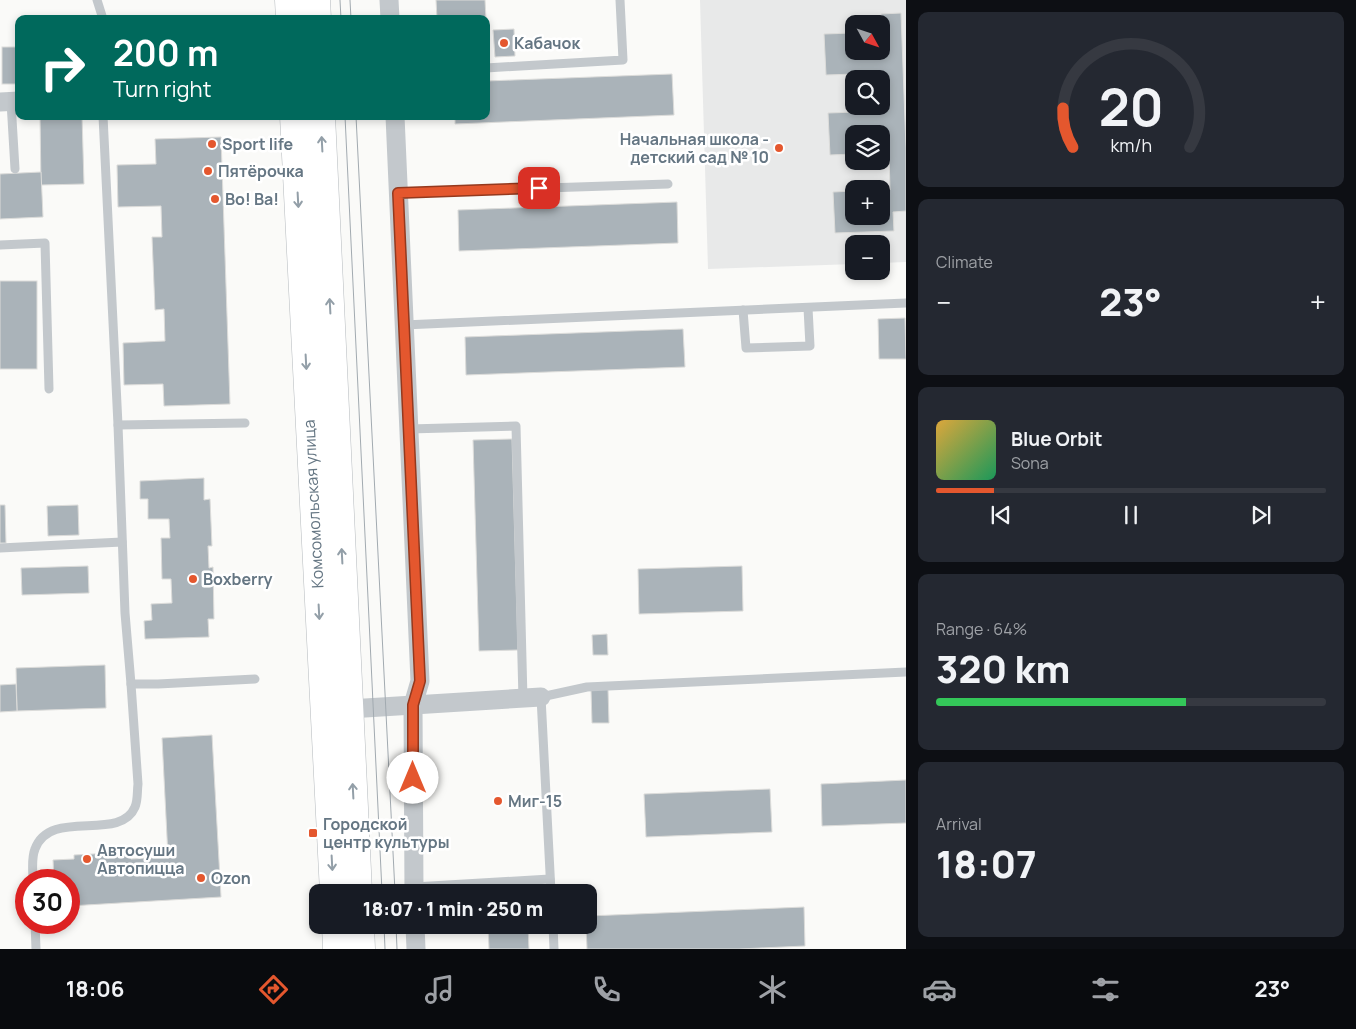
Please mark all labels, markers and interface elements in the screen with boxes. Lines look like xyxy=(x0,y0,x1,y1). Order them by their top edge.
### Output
north arrow xyxy=(845,15,890,60)
map controls xyxy=(845,15,890,280)
text: 200 m xyxy=(113,29,218,77)
place label: Кабачок xyxy=(514,32,580,54)
icon: right xyxy=(30,35,95,100)
marker: Кабачок xyxy=(498,37,510,49)
button: search xyxy=(845,70,890,115)
text: 20 xyxy=(1098,71,1164,142)
text: Turn right xyxy=(113,74,211,104)
button: layers xyxy=(845,125,890,170)
place label: Начальная школа - детский сад № 10 xyxy=(620,128,769,168)
place label: Sport life xyxy=(222,133,293,155)
text: km/h xyxy=(1110,133,1152,157)
one-way arrow xyxy=(317,136,326,152)
marker: Sport life xyxy=(206,138,218,150)
marker: Начальная школа - детский сад № 10 xyxy=(773,142,785,154)
place label: Пятёрочка xyxy=(218,160,304,182)
marker: Пятёрочка xyxy=(202,165,214,177)
pin xyxy=(518,167,560,209)
icon: arrive xyxy=(525,174,553,202)
button: + xyxy=(845,180,890,225)
place label: Во! Ва! xyxy=(225,188,279,210)
one-way arrow xyxy=(294,192,303,208)
marker: Во! Ва! xyxy=(209,193,221,205)
button: − xyxy=(845,235,890,280)
text: Climate xyxy=(936,251,993,273)
text: 23° xyxy=(1099,275,1162,327)
text: − xyxy=(936,283,951,321)
text: + xyxy=(1310,283,1326,321)
one-way arrow xyxy=(325,298,334,314)
one-way arrow xyxy=(302,354,311,370)
street label: Комсомольская улица xyxy=(298,419,328,589)
text: Blue Orbit xyxy=(1011,426,1103,452)
text: Sona xyxy=(1011,452,1049,474)
icon: previous xyxy=(987,501,1015,529)
icon: pause xyxy=(1117,501,1145,529)
icon: next xyxy=(1247,501,1275,529)
one-way arrow xyxy=(337,548,346,564)
place label: Boxberry xyxy=(203,568,273,590)
marker: Boxberry xyxy=(187,573,199,585)
one-way arrow xyxy=(314,604,323,620)
text: Range · 64% xyxy=(936,618,1027,640)
text: 320 km xyxy=(936,642,1070,694)
position arrow xyxy=(386,751,438,803)
one-way arrow xyxy=(349,784,358,800)
place label: Миг-15 xyxy=(508,790,562,812)
marker: Миг-15 xyxy=(492,795,504,807)
place label: Городской центр культуры xyxy=(323,813,449,853)
text: Arrival xyxy=(936,813,982,835)
marker: Городской центр культуры xyxy=(307,827,319,839)
text: 18:07 xyxy=(936,837,1037,889)
place label: Автосуши Автопицца xyxy=(97,839,184,879)
marker: Автосуши Автопицца xyxy=(81,853,93,865)
one-way arrow xyxy=(328,855,337,871)
place label: Ozon xyxy=(211,867,251,889)
speed limit sign: 30 xyxy=(15,869,80,934)
marker: Ozon xyxy=(195,872,207,884)
text: 18:07 · 1 min · 250 m xyxy=(363,896,543,922)
icon: directions xyxy=(256,972,291,1007)
icon: music xyxy=(422,972,457,1007)
icon: phone xyxy=(589,972,624,1007)
icon: climate xyxy=(755,972,790,1007)
icon: car xyxy=(922,972,957,1007)
icon: filters xyxy=(1088,972,1123,1007)
text: 18:06 xyxy=(66,974,125,1004)
text: 23° xyxy=(1254,974,1290,1004)

